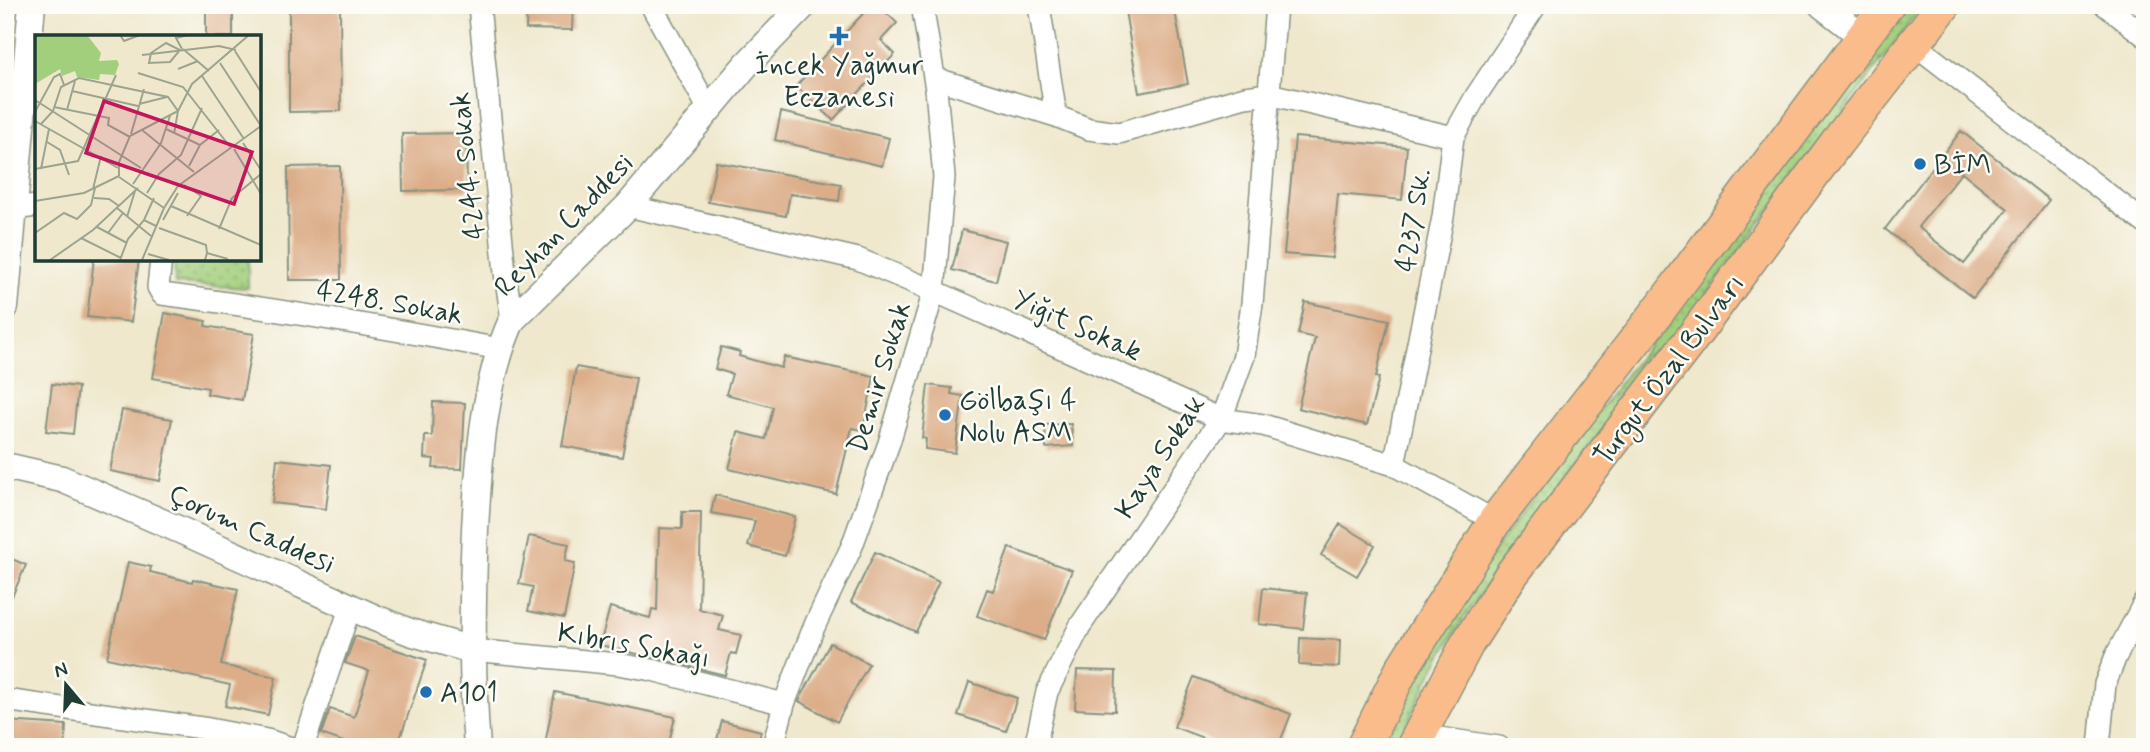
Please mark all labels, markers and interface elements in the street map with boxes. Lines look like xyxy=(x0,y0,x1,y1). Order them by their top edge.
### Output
marker: İncek Yağmur Eczanesi xyxy=(831,28,847,44)
inset map xyxy=(35,35,261,261)
place label: İncek Yağmur Eczanesi xyxy=(755,48,924,117)
street label: 4244. Sokak xyxy=(442,90,495,241)
street label: Reyhan Caddesi xyxy=(487,146,643,306)
place label: BİM xyxy=(1934,148,1991,185)
marker: BİM xyxy=(1912,156,1928,172)
street label: 4237 Sk. xyxy=(1388,166,1441,275)
street label: Turgut Özal Bulvarı xyxy=(1586,267,1756,475)
street label: 4248. Sokak xyxy=(314,272,466,335)
street label: Yiğit Sokak xyxy=(1007,281,1147,371)
street label: Demir Sokak xyxy=(840,297,921,458)
place label: Gölbaşı 4 Nolu ASM xyxy=(959,383,1077,452)
street label: Kaya Sokak xyxy=(1107,388,1215,526)
marker: Gölbaşı 4 Nolu ASM xyxy=(937,407,953,423)
street label: Çorum Caddesi xyxy=(162,477,340,584)
street label: Kıbrıs Sokağı xyxy=(554,615,713,678)
north arrow xyxy=(32,650,102,720)
text: N xyxy=(51,656,71,684)
place label: A101 xyxy=(440,676,498,713)
marker: A101 xyxy=(418,684,434,700)

